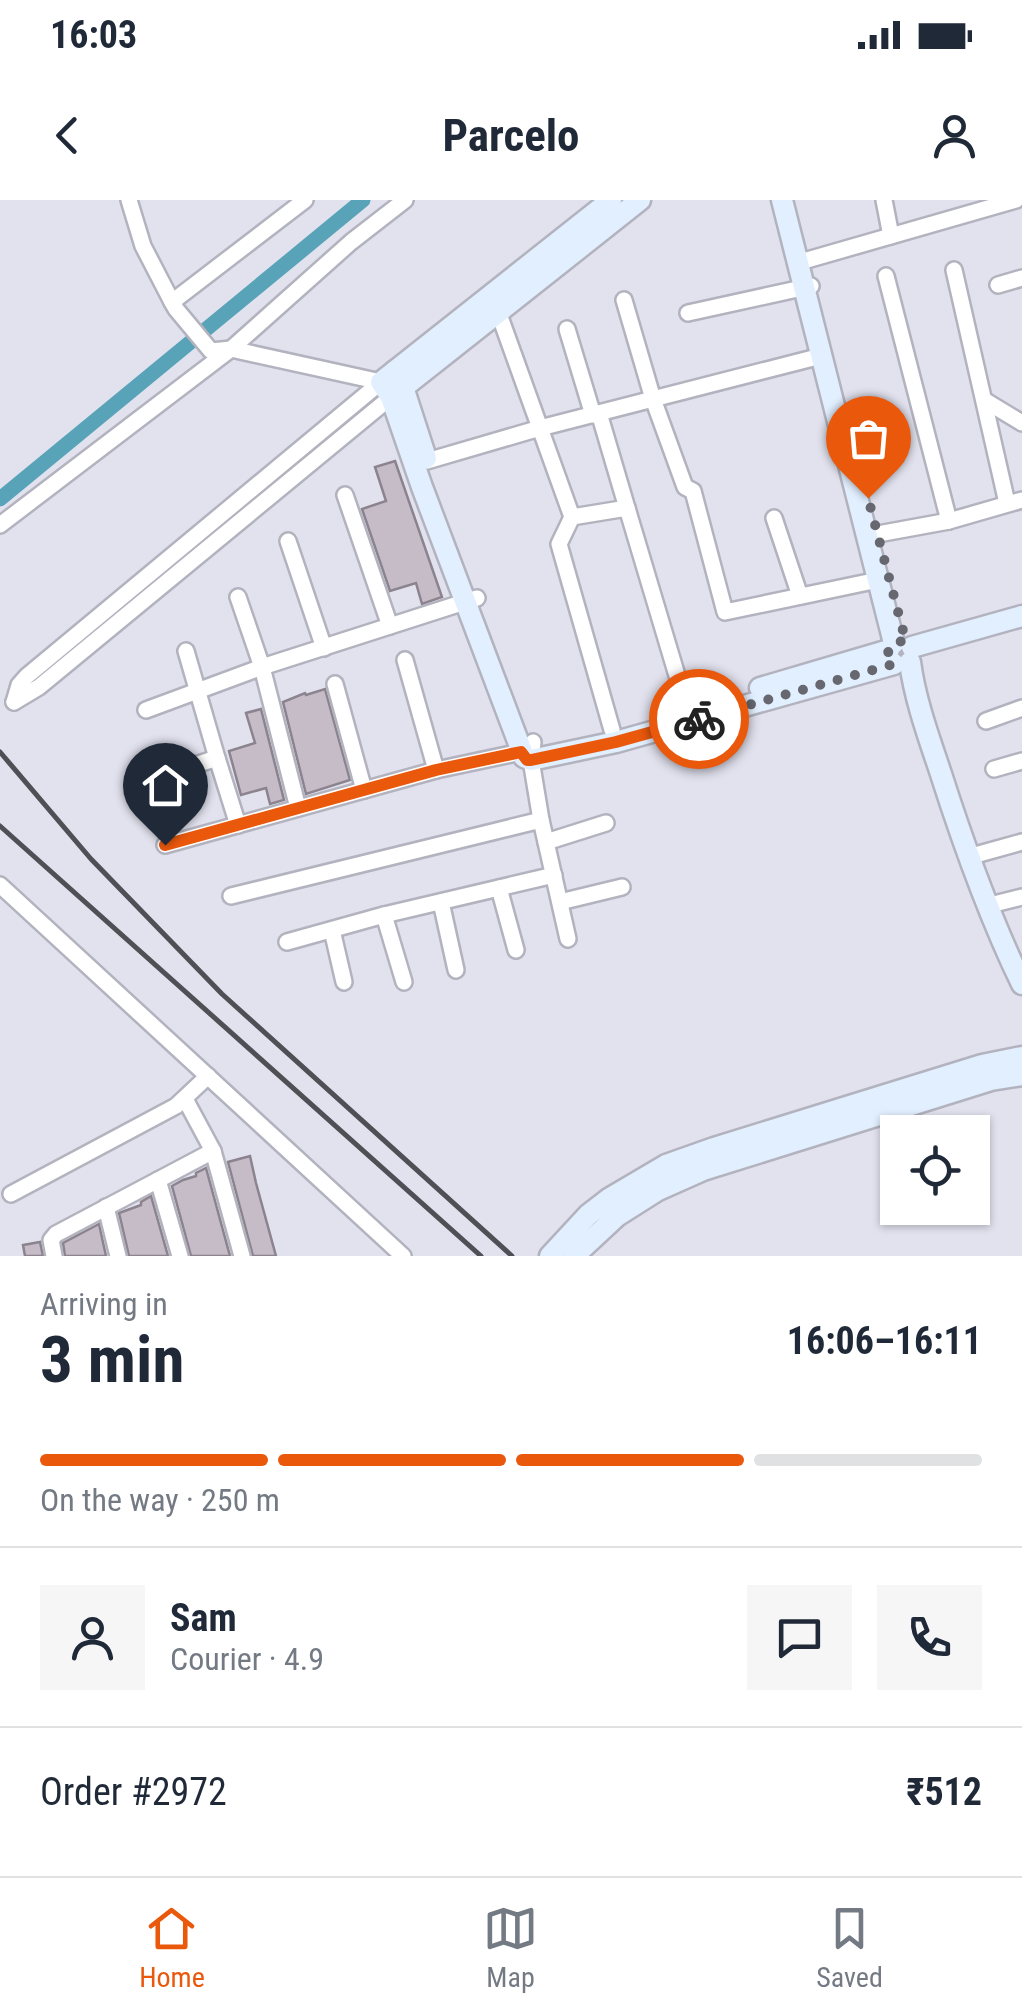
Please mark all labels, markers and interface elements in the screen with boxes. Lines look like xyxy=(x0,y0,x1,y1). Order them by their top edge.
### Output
text: 16:03 xyxy=(50,13,137,57)
icon: back xyxy=(40,108,95,163)
icon: person xyxy=(927,108,982,163)
text: Parcelo xyxy=(443,109,579,162)
pin xyxy=(826,396,911,499)
icon: bag xyxy=(841,411,896,466)
courier xyxy=(649,669,749,769)
icon: bike xyxy=(672,692,727,747)
pin xyxy=(123,743,208,846)
icon: home xyxy=(138,758,193,813)
map controls xyxy=(880,1115,990,1225)
button: locate xyxy=(880,1115,990,1225)
text: Arriving in xyxy=(40,1285,168,1323)
text: 16:06–16:11 xyxy=(787,1319,982,1363)
text: 3 min xyxy=(40,1322,184,1398)
text: On the way · 250 m xyxy=(40,1481,280,1519)
button: person xyxy=(40,1585,145,1690)
button: chat xyxy=(747,1585,852,1690)
button: phone xyxy=(877,1585,982,1690)
text: Sam xyxy=(170,1596,237,1640)
text: Courier · 4.9 xyxy=(170,1640,324,1678)
text: Order #2972 xyxy=(40,1770,227,1814)
text: ₹512 xyxy=(906,1770,982,1814)
tab: Home xyxy=(139,1901,205,1994)
tab: Map xyxy=(483,1901,538,1994)
tab: Saved xyxy=(816,1901,883,1994)

